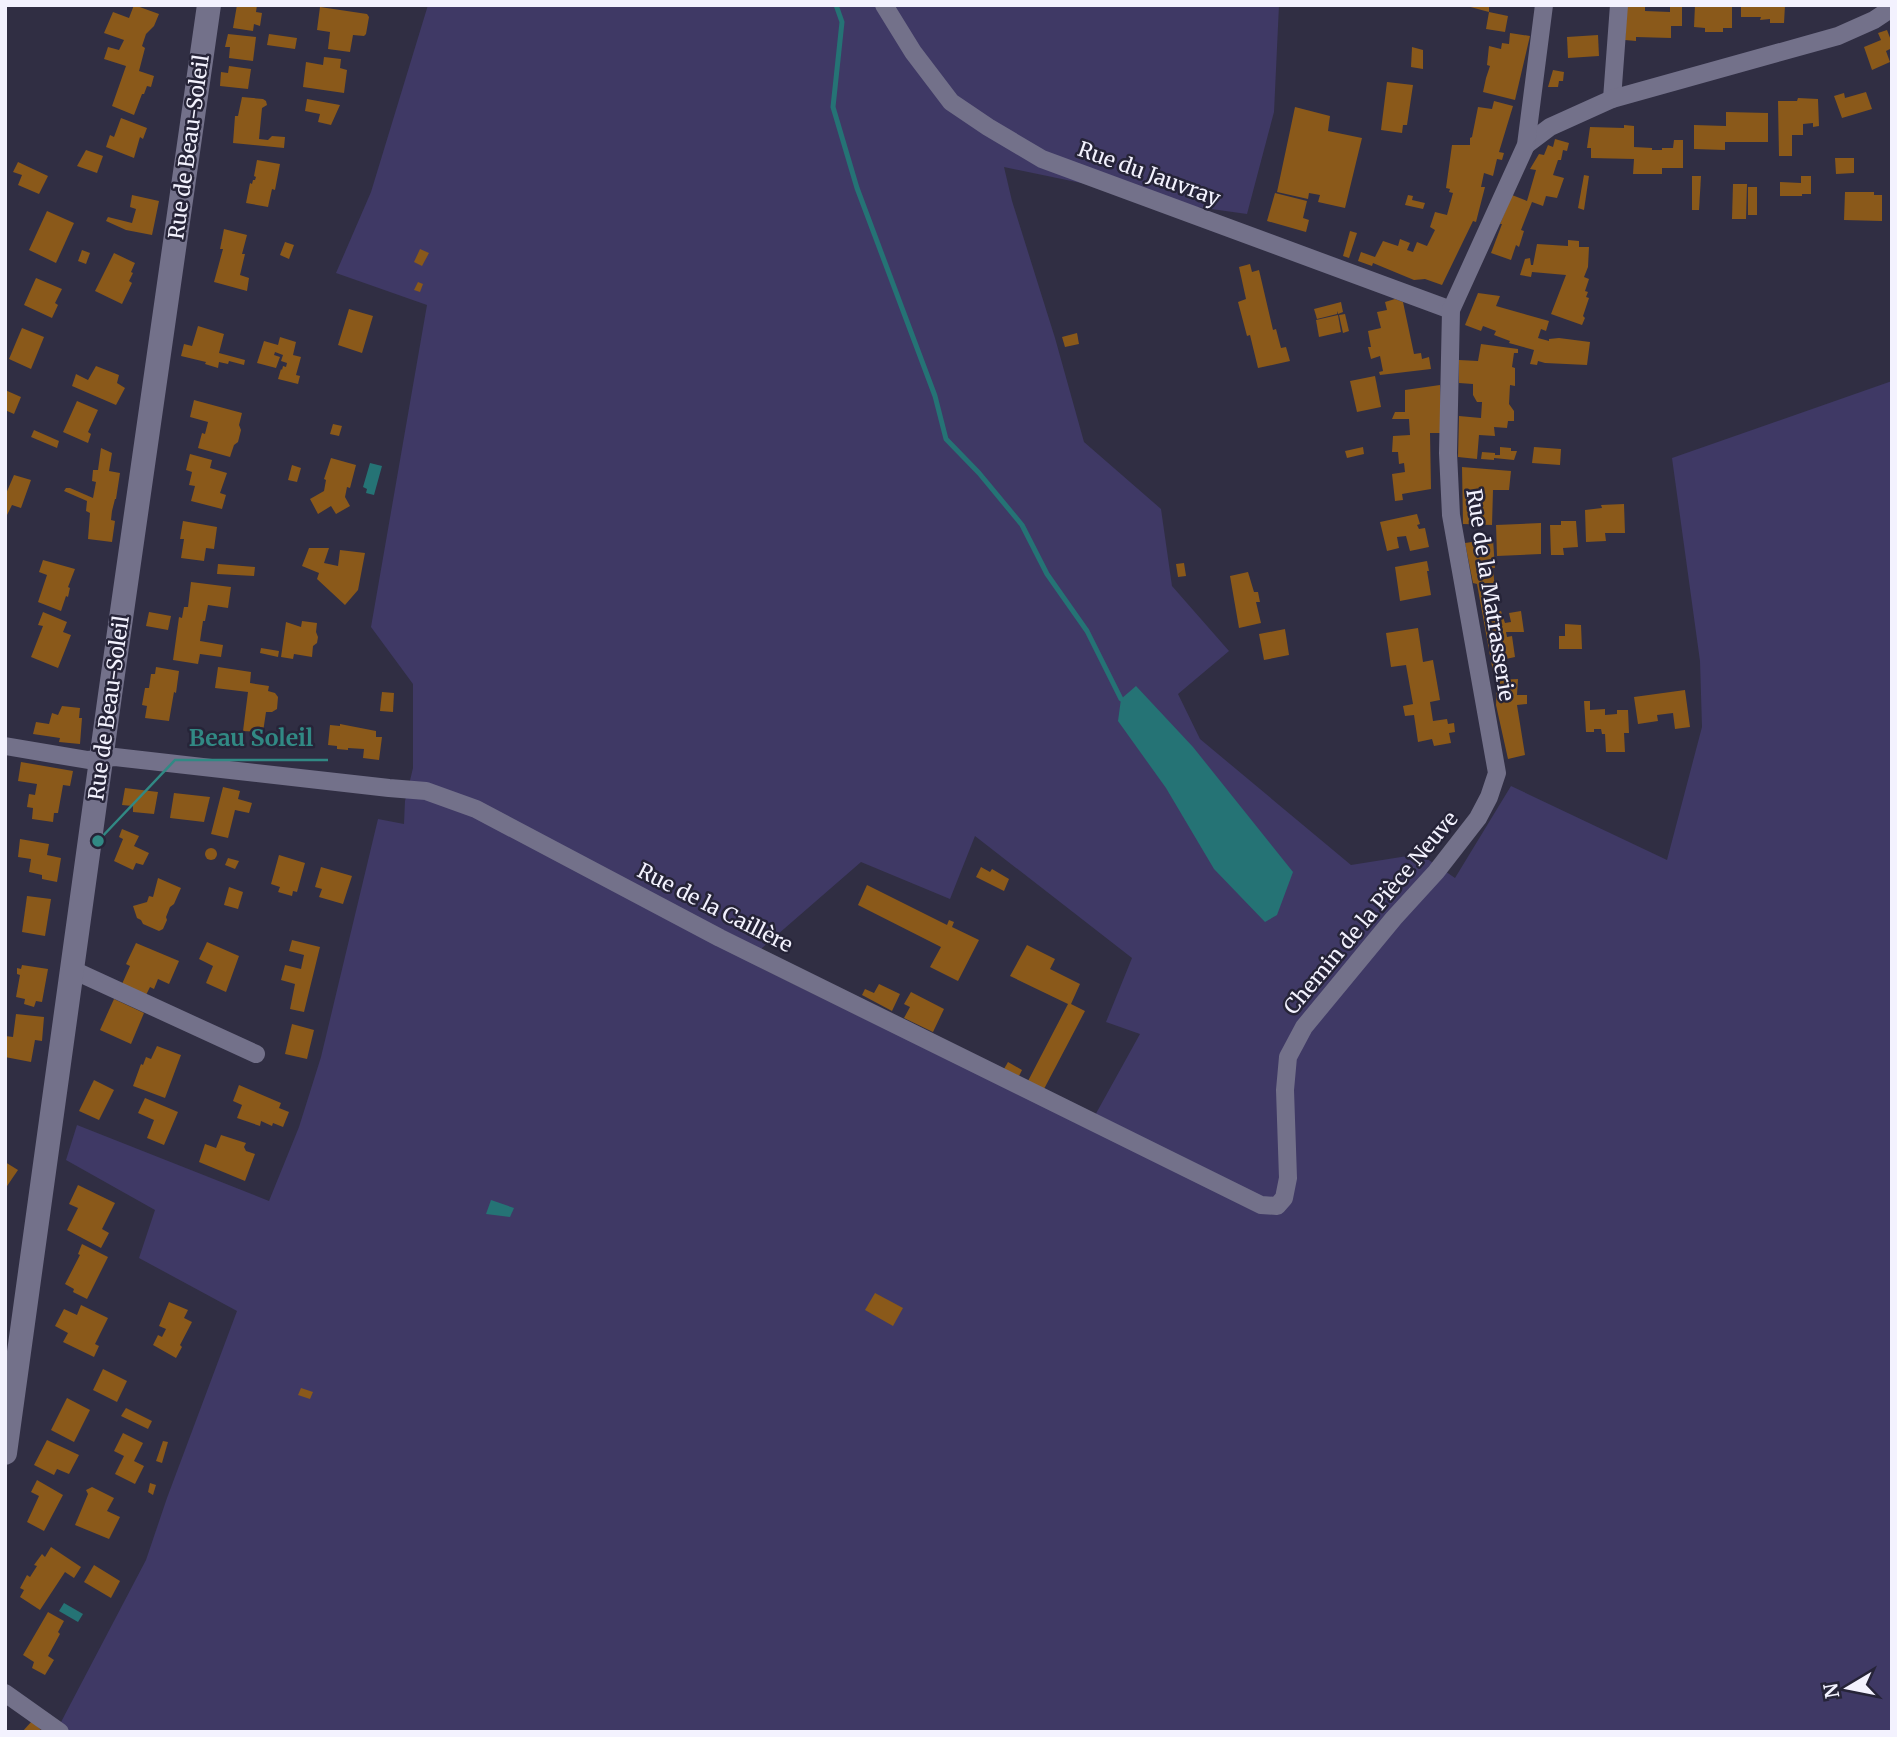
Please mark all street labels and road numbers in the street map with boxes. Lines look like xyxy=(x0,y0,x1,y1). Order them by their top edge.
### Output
street label: Rue de Beau-Soleil xyxy=(162,52,215,241)
street label: Rue du Jauvray xyxy=(1074,135,1225,212)
street label: Rue de la Matrasserie xyxy=(1460,487,1521,703)
street label: Rue de Beau-Soleil xyxy=(82,613,135,802)
street label: Chemin de la Pièce Neuve xyxy=(1278,805,1464,1020)
street label: Rue de la Caillère xyxy=(633,857,797,958)

